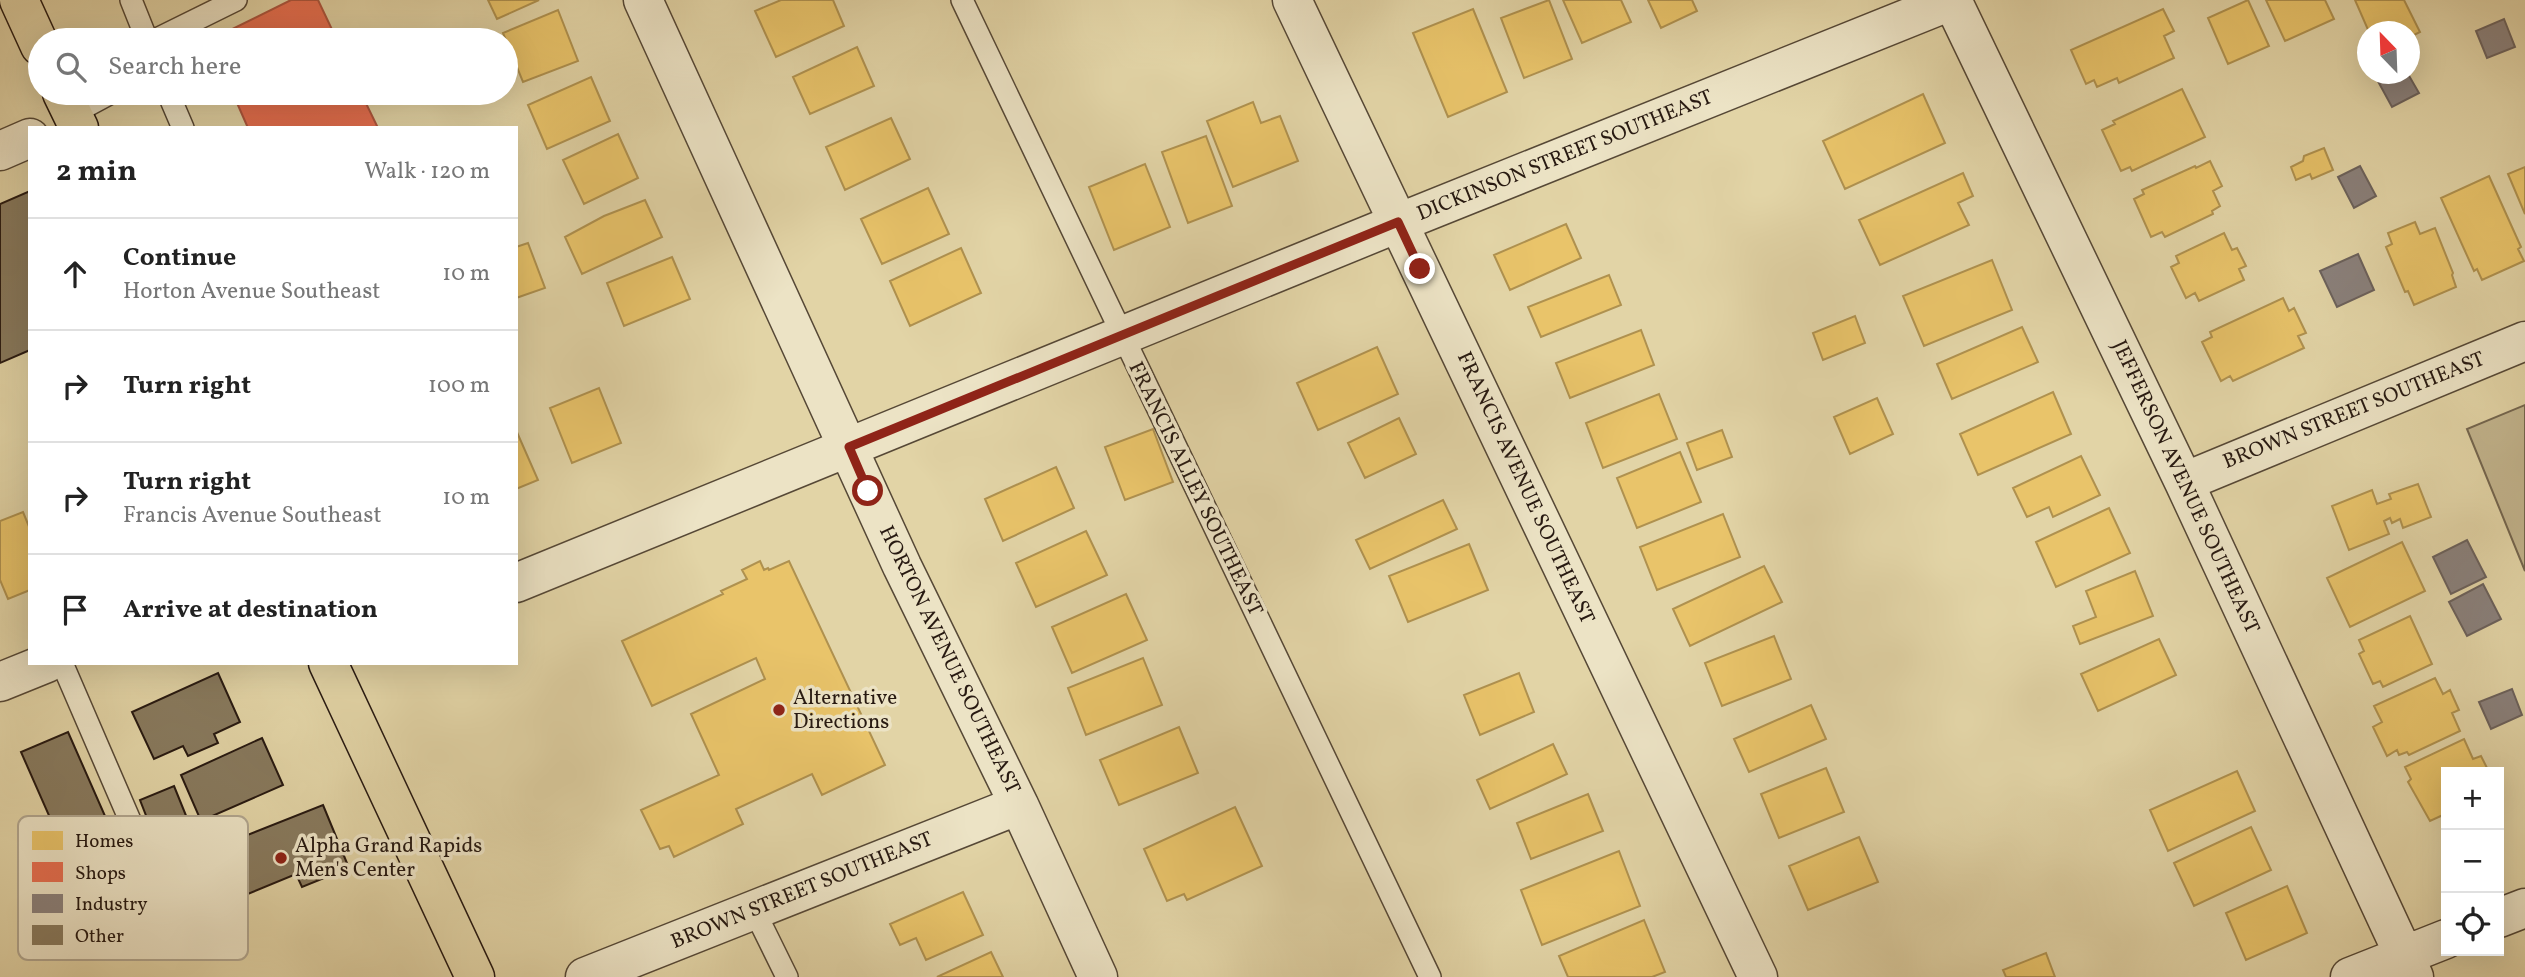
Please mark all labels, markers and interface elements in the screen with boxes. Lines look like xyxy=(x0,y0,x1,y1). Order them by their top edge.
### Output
north arrow xyxy=(2357,21,2420,84)
search box xyxy=(28,28,518,105)
icon: search xyxy=(52,48,90,86)
text: Search here xyxy=(108,49,241,85)
street label: DICKINSON STREET SOUTHEAST xyxy=(1413,83,1717,229)
text: 2 min xyxy=(56,151,137,193)
text: Walk · 120 m xyxy=(364,156,490,188)
text: Continue xyxy=(123,240,236,276)
route end xyxy=(1404,253,1435,284)
icon: ahead xyxy=(56,255,94,293)
text: 10 m xyxy=(442,258,490,290)
text: Horton Avenue Southeast xyxy=(123,276,380,308)
street label: JEFFERSON AVENUE SOUTHEAST xyxy=(2104,335,2266,639)
street label: BROWN STREET SOUTHEAST xyxy=(2219,345,2489,477)
street label: FRANCIS AVENUE SOUTHEAST xyxy=(1449,347,1601,629)
street label: FRANCIS ALLEY SOUTHEAST xyxy=(1121,357,1269,621)
icon: right xyxy=(56,367,94,405)
text: Turn right xyxy=(123,368,251,404)
text: 100 m xyxy=(428,370,490,402)
text: Turn right xyxy=(123,464,251,500)
route start xyxy=(852,475,883,506)
icon: right xyxy=(56,479,94,517)
text: 10 m xyxy=(442,482,490,514)
text: Francis Avenue Southeast xyxy=(123,500,381,532)
street label: HORTON AVENUE SOUTHEAST xyxy=(871,521,1027,799)
icon: arrive xyxy=(56,591,94,629)
text: Arrive at destination xyxy=(123,592,378,628)
place label: Alternative Directions xyxy=(793,684,897,737)
marker: Alternative Directions xyxy=(771,702,787,718)
map controls xyxy=(2441,767,2504,956)
button: + xyxy=(2441,767,2504,830)
legend xyxy=(18,816,248,960)
street label: BROWN STREET SOUTHEAST xyxy=(667,825,937,957)
text: Homes xyxy=(75,829,133,855)
button: − xyxy=(2441,830,2504,893)
place label: Alpha Grand Rapids Men's Center xyxy=(295,832,482,885)
marker: Alpha Grand Rapids Men's Center xyxy=(273,850,289,866)
text: Shops xyxy=(75,861,126,887)
text: Industry xyxy=(75,892,148,918)
button: locate xyxy=(2441,893,2504,956)
text: Other xyxy=(75,924,124,950)

